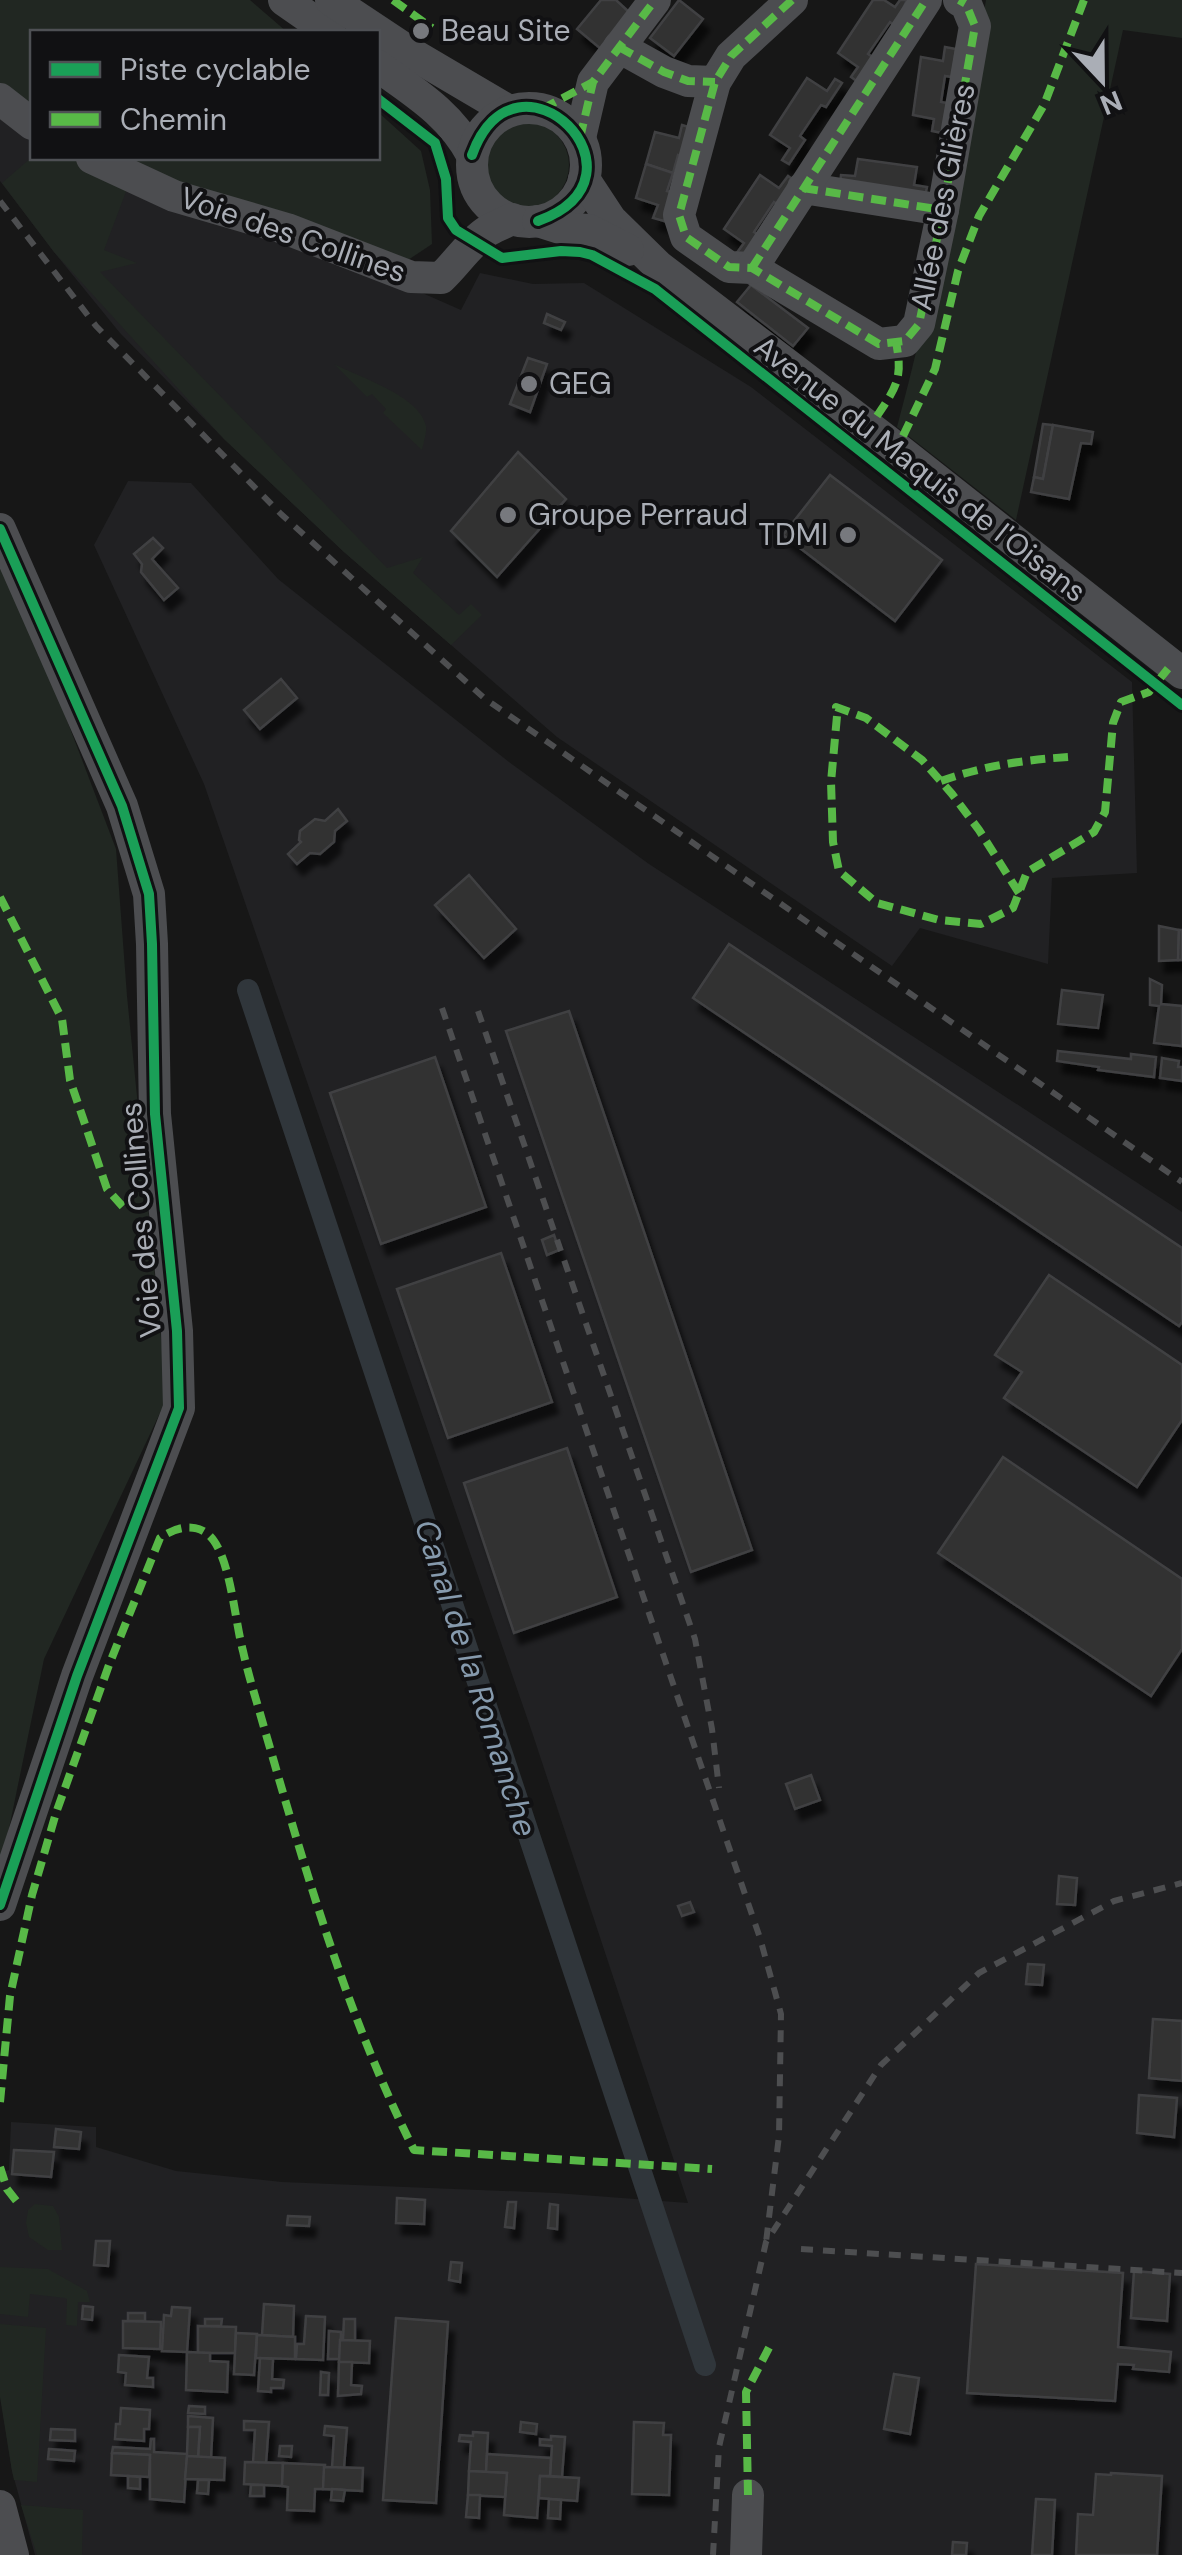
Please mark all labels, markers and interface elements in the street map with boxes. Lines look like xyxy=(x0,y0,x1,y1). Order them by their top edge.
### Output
place label: Beau Site xyxy=(441,11,571,50)
marker: Beau Site xyxy=(410,20,432,42)
legend xyxy=(30,30,380,160)
north arrow xyxy=(1052,30,1152,130)
text: Piste cyclable xyxy=(120,50,310,89)
street label: Allée des Glières xyxy=(901,80,984,314)
text: N xyxy=(1095,82,1128,124)
text: Chemin xyxy=(120,100,227,139)
street label: Voie des Collines xyxy=(175,178,411,291)
street label: Avenue du Maquis de l'Oisans xyxy=(746,327,1094,611)
place label: GEG xyxy=(549,364,611,403)
marker: GEG xyxy=(518,373,540,395)
place label: Groupe Perraud xyxy=(528,495,748,534)
marker: Groupe Perraud xyxy=(497,504,519,526)
place label: TDMI xyxy=(758,515,828,554)
marker: TDMI xyxy=(837,524,859,546)
street label: Voie des Collines xyxy=(111,1101,170,1339)
water label: Canal de la Romanche xyxy=(405,1514,547,1842)

